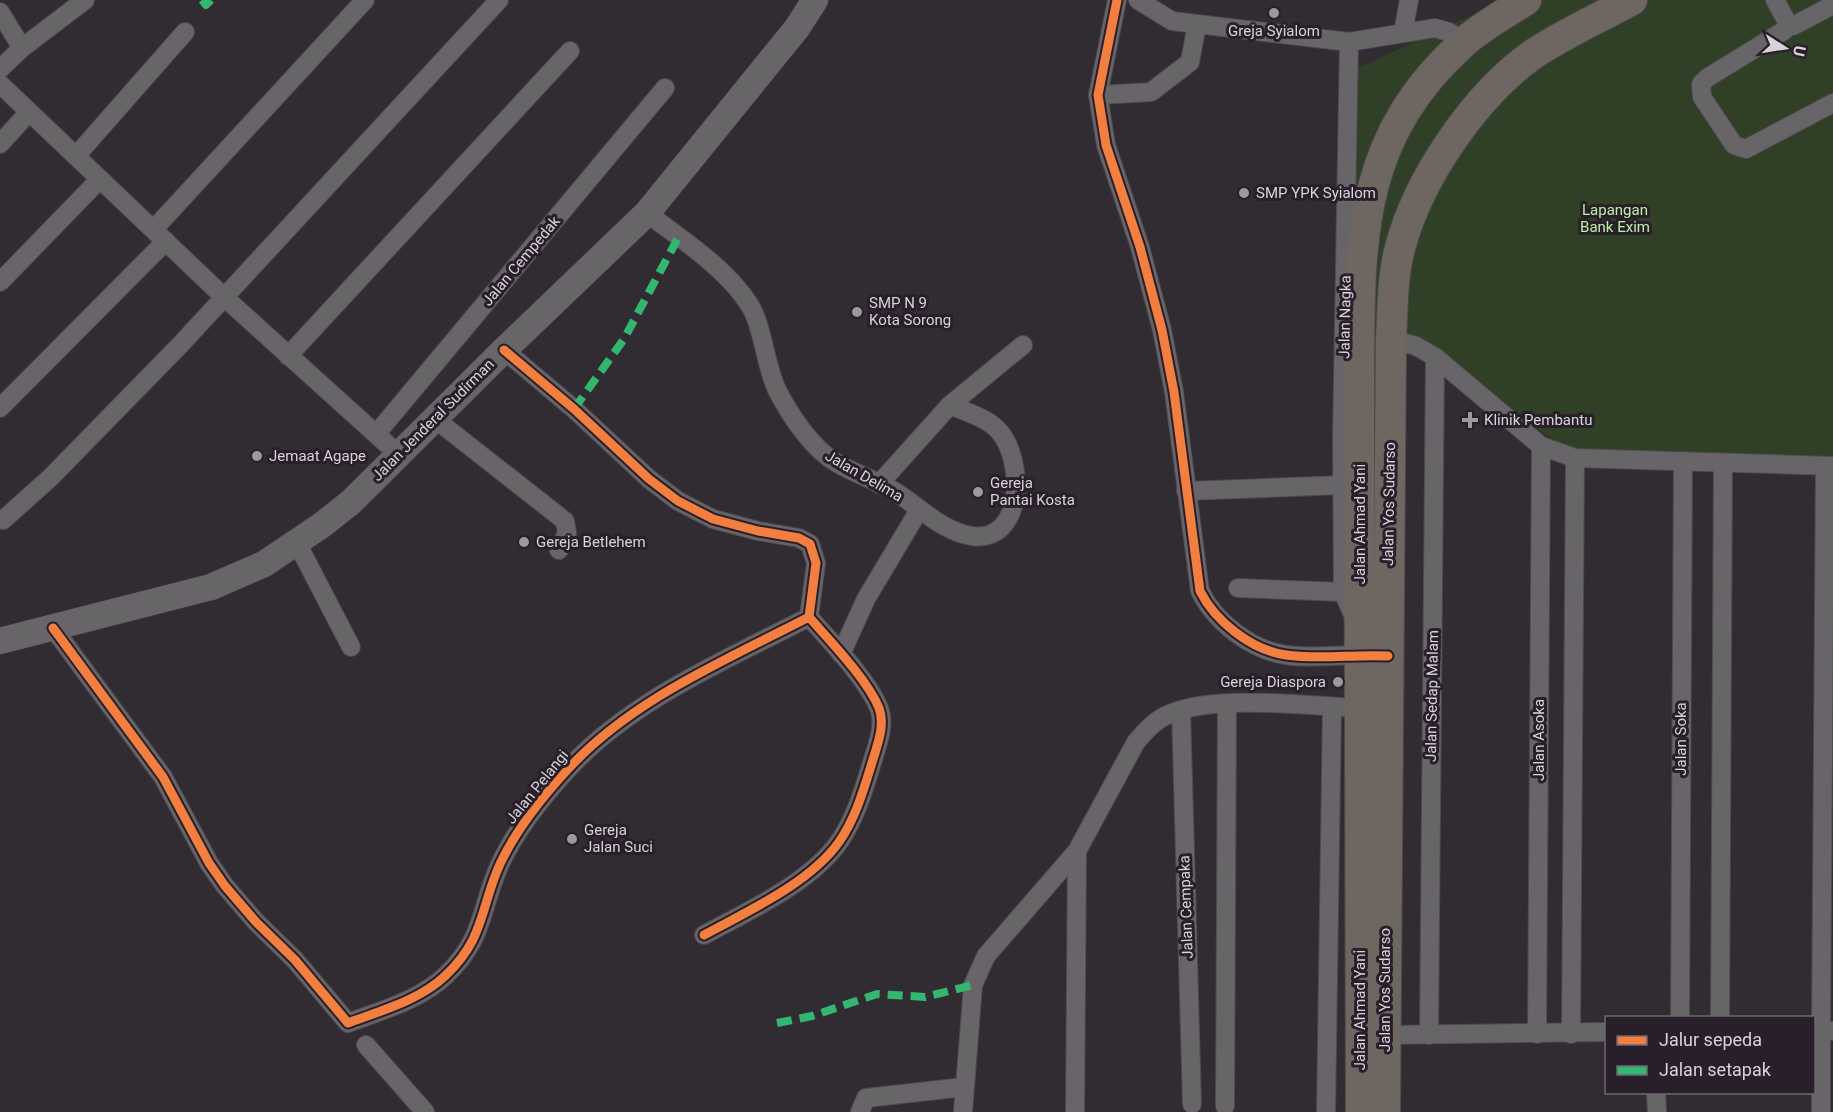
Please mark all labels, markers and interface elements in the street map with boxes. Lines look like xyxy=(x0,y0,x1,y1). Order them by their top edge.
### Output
marker: Greja Syialom xyxy=(1267,6,1281,20)
north arrow xyxy=(1755,18,1815,78)
place label: Greja Syialom xyxy=(1228,22,1320,40)
text: U xyxy=(1789,44,1810,58)
place label: SMP YPK Syialom xyxy=(1256,184,1376,202)
marker: SMP YPK Syialom xyxy=(1237,186,1251,200)
park label: Lapangan Bank Exim xyxy=(1580,201,1650,236)
street label: Jalan Cempedak xyxy=(478,212,564,310)
street label: Jalan Nagka xyxy=(1335,275,1355,359)
place label: SMP N 9 Kota Sorong xyxy=(869,294,951,329)
marker: SMP N 9 Kota Sorong xyxy=(850,305,864,319)
street label: Jalan Jenderal Sudirman xyxy=(368,355,498,485)
marker: Klinik Pembantu xyxy=(1461,411,1479,429)
place label: Klinik Pembantu xyxy=(1484,411,1592,429)
street label: Jalan Yos Sudarso xyxy=(1379,442,1399,566)
place label: Jemaat Agape xyxy=(269,447,366,465)
street label: Jalan Delima xyxy=(822,447,906,505)
marker: Jemaat Agape xyxy=(250,449,264,463)
street label: Jalan Ahmad Yani xyxy=(1351,464,1369,584)
place label: Gereja Pantai Kosta xyxy=(990,474,1075,509)
marker: Gereja Pantai Kosta xyxy=(971,485,985,499)
place label: Gereja Betlehem xyxy=(536,533,646,551)
marker: Gereja Betlehem xyxy=(517,535,531,549)
street label: Jalan Sedap Malam xyxy=(1422,630,1442,762)
place label: Gereja Diaspora xyxy=(1220,673,1326,691)
marker: Gereja Diaspora xyxy=(1331,675,1345,689)
street label: Jalan Asoka xyxy=(1530,699,1548,781)
street label: Jalan Soka xyxy=(1672,702,1690,776)
street label: Jalan Pelangi xyxy=(502,746,572,828)
place label: Gereja Jalan Suci xyxy=(584,821,653,856)
marker: Gereja Jalan Suci xyxy=(565,832,579,846)
street label: Jalan Cempaka xyxy=(1175,855,1197,959)
street label: Jalan Yos Sudarso xyxy=(1376,928,1394,1052)
street label: Jalan Ahmad Yani xyxy=(1351,950,1369,1070)
legend xyxy=(1605,1016,1815,1094)
text: Jalur sepeda xyxy=(1659,1029,1762,1050)
text: Jalan setapak xyxy=(1659,1059,1772,1080)

